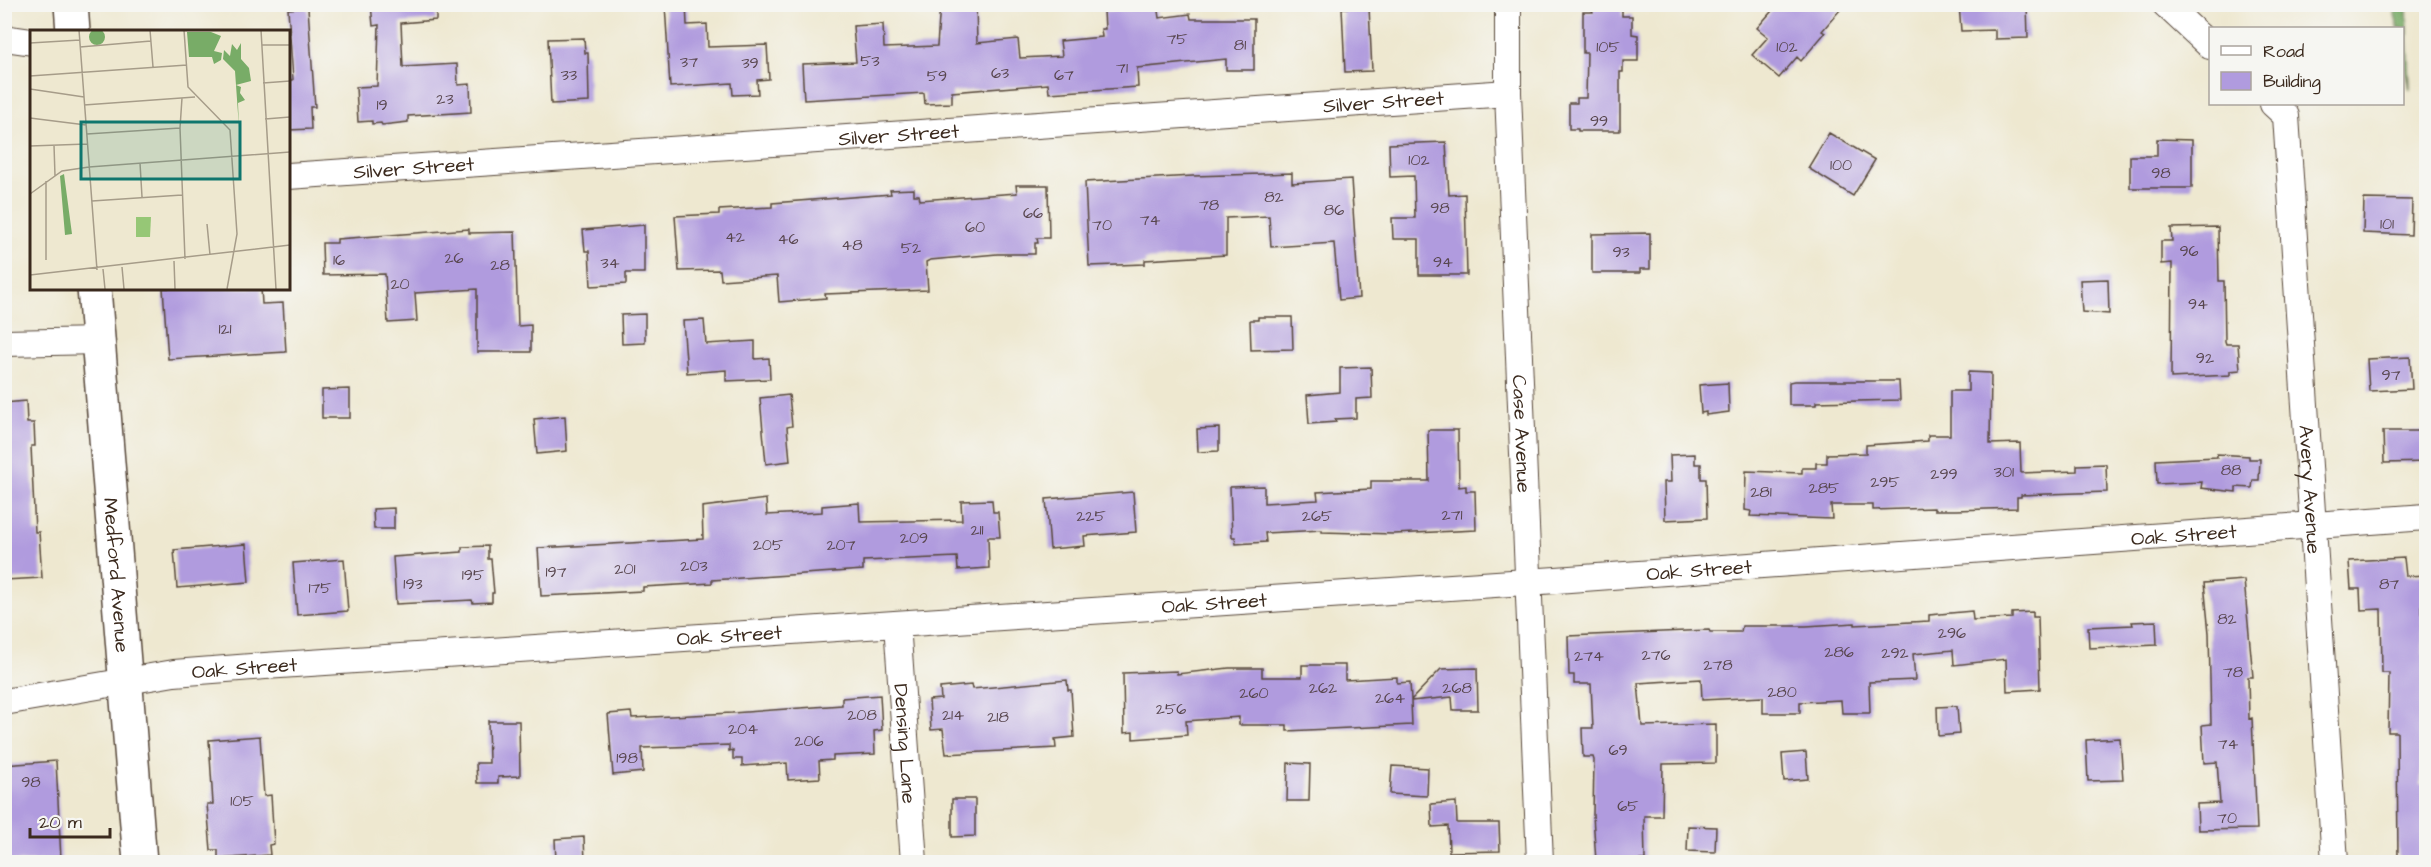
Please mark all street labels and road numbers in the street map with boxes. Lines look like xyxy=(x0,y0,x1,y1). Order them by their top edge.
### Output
street label: Silver Street xyxy=(1322,84,1445,121)
street label: Silver Street xyxy=(837,117,960,154)
street label: Silver Street xyxy=(352,150,475,187)
street label: Case Avenue xyxy=(1505,374,1538,494)
street label: Avery Avenue xyxy=(2291,424,2328,555)
street label: Medford Avenue xyxy=(96,497,136,654)
street label: Oak Street xyxy=(2130,518,2238,553)
street label: Oak Street xyxy=(1645,553,1753,588)
street label: Oak Street xyxy=(1161,586,1268,621)
street label: Oak Street xyxy=(676,619,783,654)
street label: Oak Street xyxy=(191,651,298,687)
street label: Densing Lane xyxy=(886,683,923,805)

